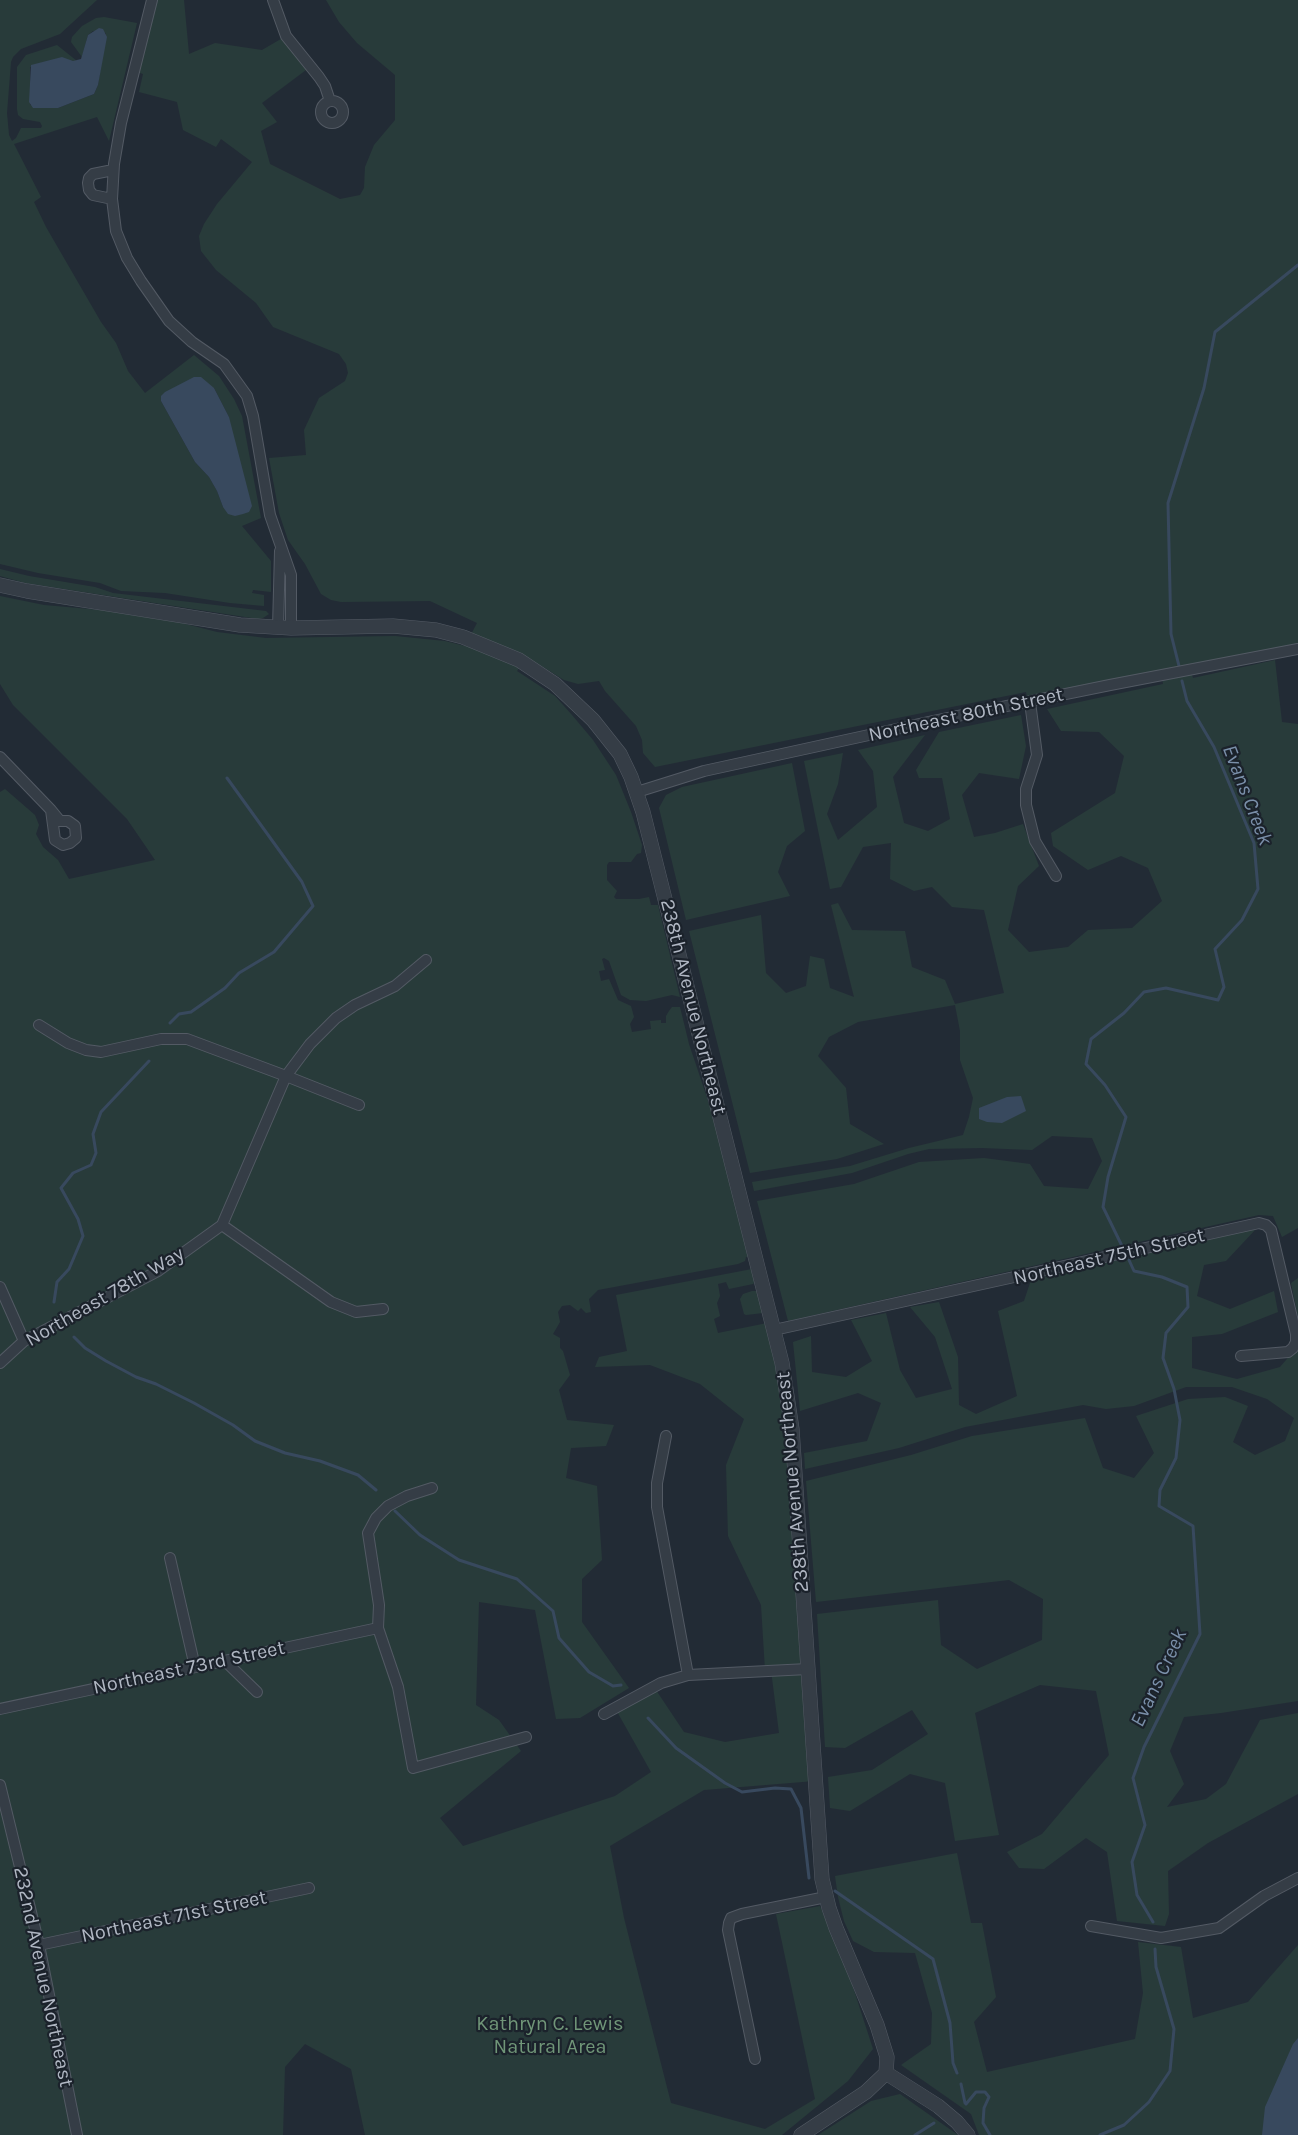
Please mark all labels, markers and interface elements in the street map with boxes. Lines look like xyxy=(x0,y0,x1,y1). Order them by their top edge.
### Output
street label: Northeast 80th Street xyxy=(866,683,1066,747)
water label: Evans Creek xyxy=(1216,741,1278,849)
street label: 238th Avenue Northeast xyxy=(655,897,731,1117)
street label: Northeast 75th Street xyxy=(1011,1223,1207,1291)
street label: Northeast 78th Way xyxy=(21,1242,189,1352)
street label: 238th Avenue Northeast xyxy=(771,1371,815,1593)
water label: Evans Creek xyxy=(1125,1625,1193,1731)
street label: Northeast 73rd Street xyxy=(91,1636,287,1700)
street label: 232nd Avenue Northeast xyxy=(8,1864,78,2090)
street label: Northeast 71st Street xyxy=(79,1886,269,1948)
park label: Kathryn C. Lewis Natural Area xyxy=(476,2012,624,2059)

